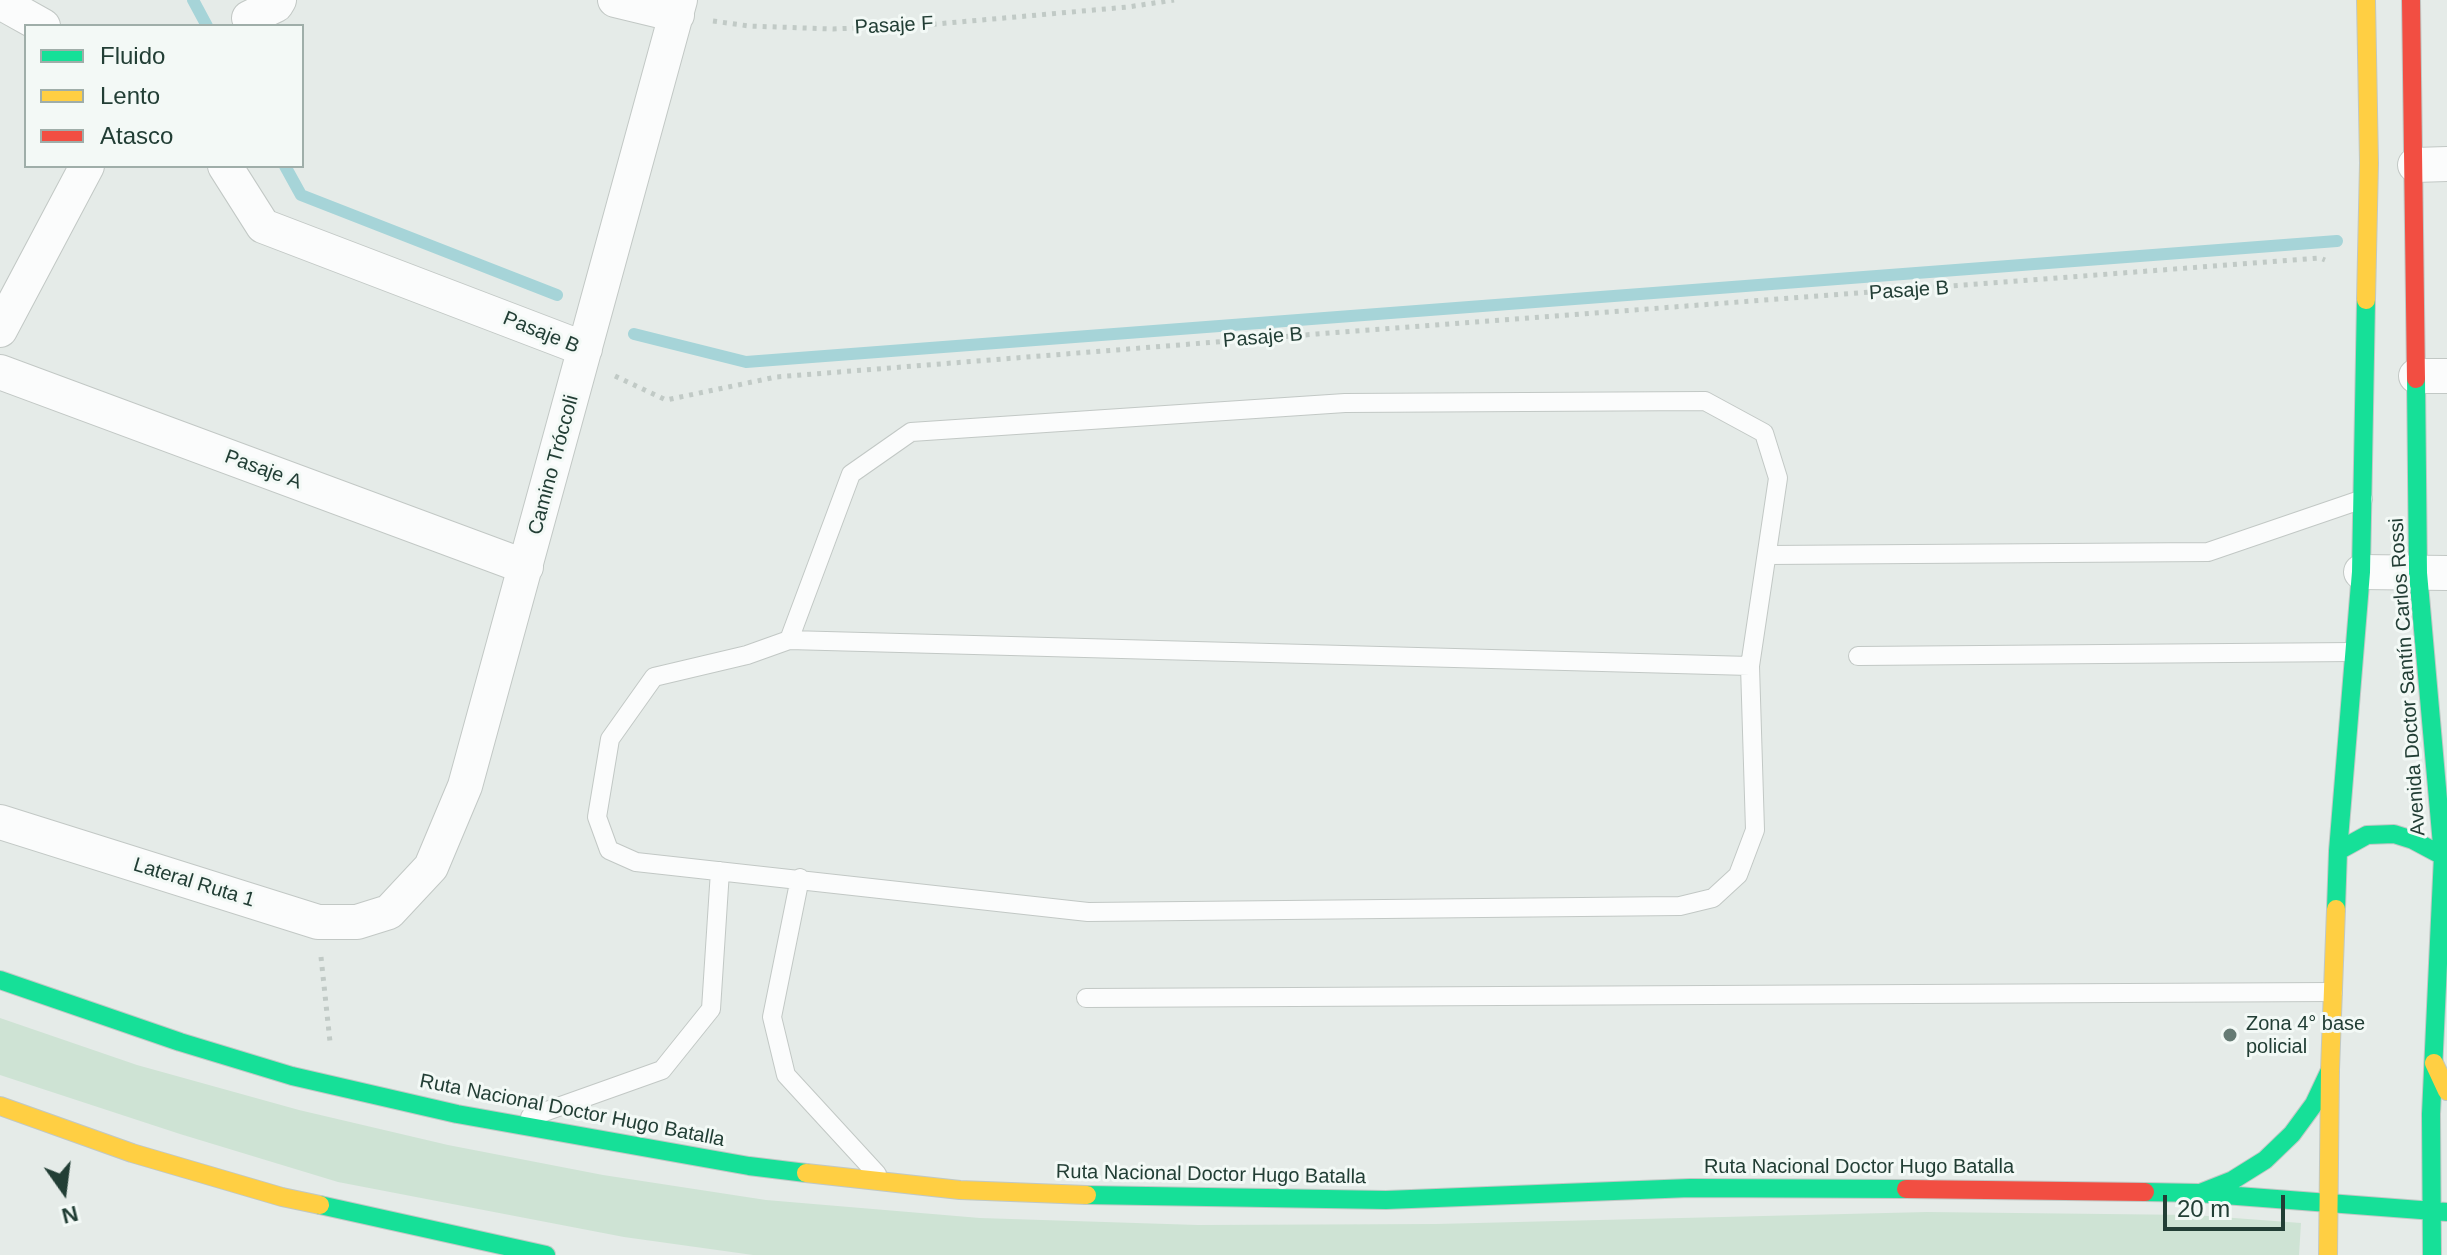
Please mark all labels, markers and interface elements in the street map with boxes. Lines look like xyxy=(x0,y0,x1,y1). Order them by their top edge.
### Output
street label: Pasaje F xyxy=(854,12,934,40)
legend xyxy=(24,24,304,168)
text: Fluido xyxy=(100,42,165,69)
text: Lento xyxy=(100,82,160,109)
text: Atasco xyxy=(100,122,173,149)
street label: Pasaje B xyxy=(1868,276,1950,306)
street label: Pasaje B xyxy=(499,307,583,359)
street label: Pasaje B xyxy=(1222,323,1304,353)
street label: Camino Tróccoli xyxy=(524,392,584,538)
street label: Pasaje A xyxy=(221,445,305,495)
street label: Avenida Doctor Santín Carlos Rossi xyxy=(2385,517,2431,837)
street label: Lateral Ruta 1 xyxy=(130,853,258,913)
place label: Zona 4° base policial xyxy=(2246,1012,2365,1059)
marker: Zona 4° base policial xyxy=(2221,1026,2239,1044)
street label: Ruta Nacional Doctor Hugo Batalla xyxy=(417,1070,727,1152)
north arrow xyxy=(24,1151,104,1231)
street label: Ruta Nacional Doctor Hugo Batalla xyxy=(1704,1155,2014,1179)
street label: Ruta Nacional Doctor Hugo Batalla xyxy=(1056,1160,1366,1190)
scale bar xyxy=(2167,1179,2289,1229)
text: 20 m xyxy=(2177,1195,2230,1222)
text: N xyxy=(59,1201,81,1229)

